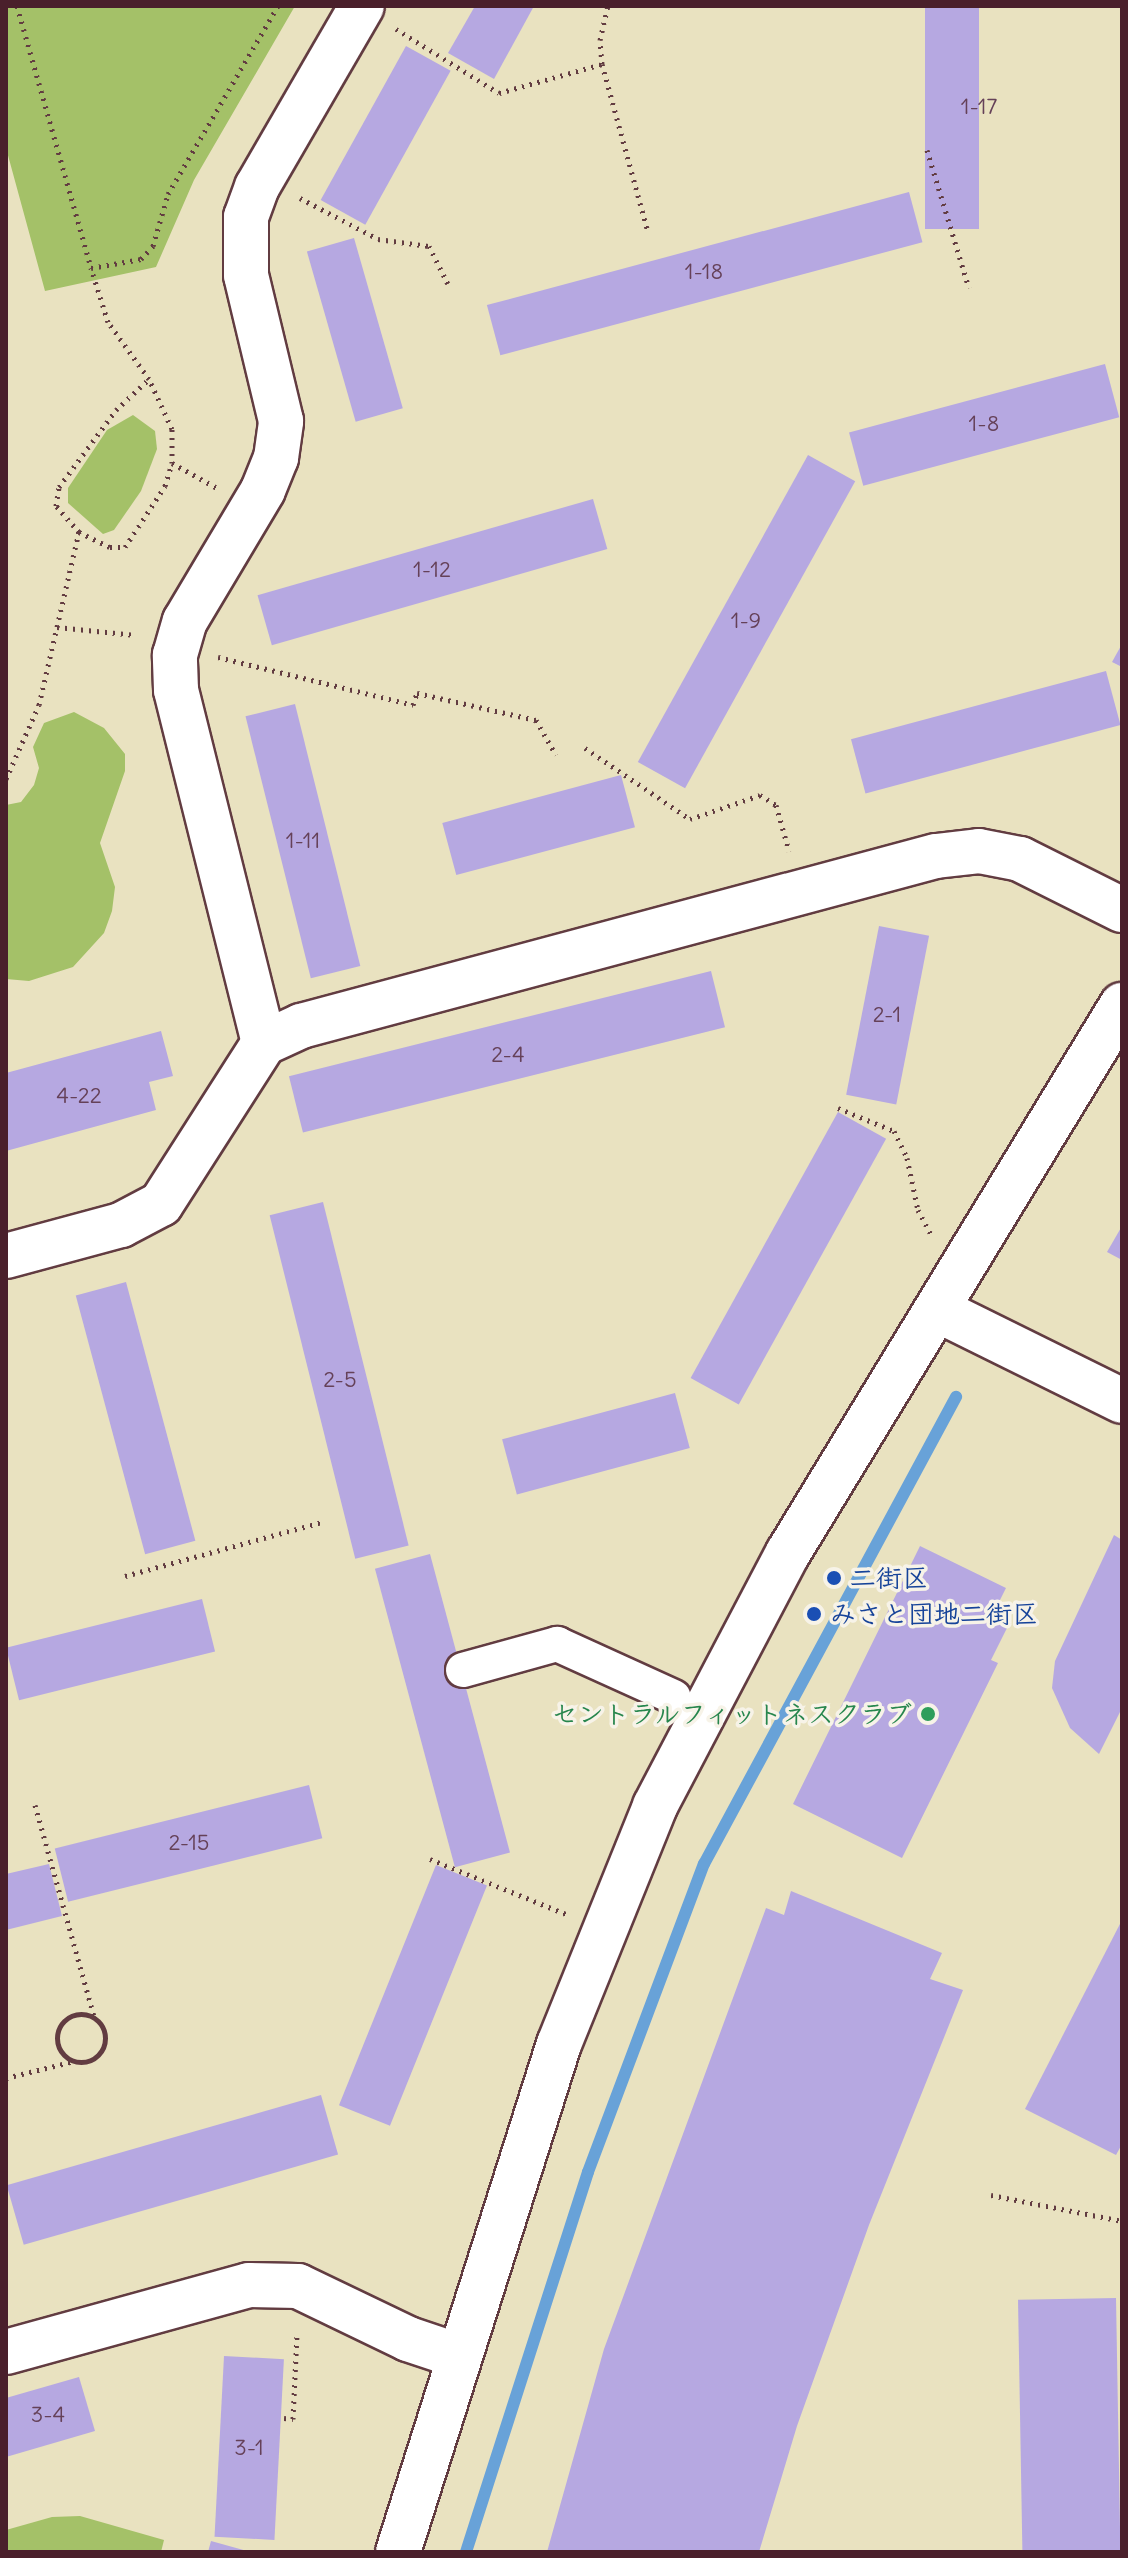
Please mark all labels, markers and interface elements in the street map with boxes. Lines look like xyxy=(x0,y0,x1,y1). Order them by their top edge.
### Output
house number: 1-17 xyxy=(961,94,997,120)
house number: 1-18 xyxy=(685,259,723,285)
house number: 1-8 xyxy=(969,411,999,437)
house number: 1-12 xyxy=(413,557,451,583)
house number: 1-9 xyxy=(731,608,761,634)
house number: 1-11 xyxy=(286,828,320,854)
house number: 2-1 xyxy=(873,1002,901,1028)
house number: 2-4 xyxy=(491,1042,525,1068)
house number: 4-22 xyxy=(56,1083,102,1109)
house number: 2-5 xyxy=(323,1367,357,1393)
place label: 二街区 xyxy=(850,1562,928,1594)
marker: 二街区 xyxy=(825,1569,843,1587)
place label: みさと団地二街区 xyxy=(830,1598,1038,1630)
marker: みさと団地二街区 xyxy=(805,1605,823,1623)
place label: セントラルフィットネスクラブ xyxy=(548,1698,912,1730)
marker: セントラルフィットネスクラブ xyxy=(919,1705,937,1723)
house number: 2-15 xyxy=(168,1830,210,1856)
house number: 3-4 xyxy=(31,2402,65,2428)
house number: 3-1 xyxy=(234,2435,264,2461)

